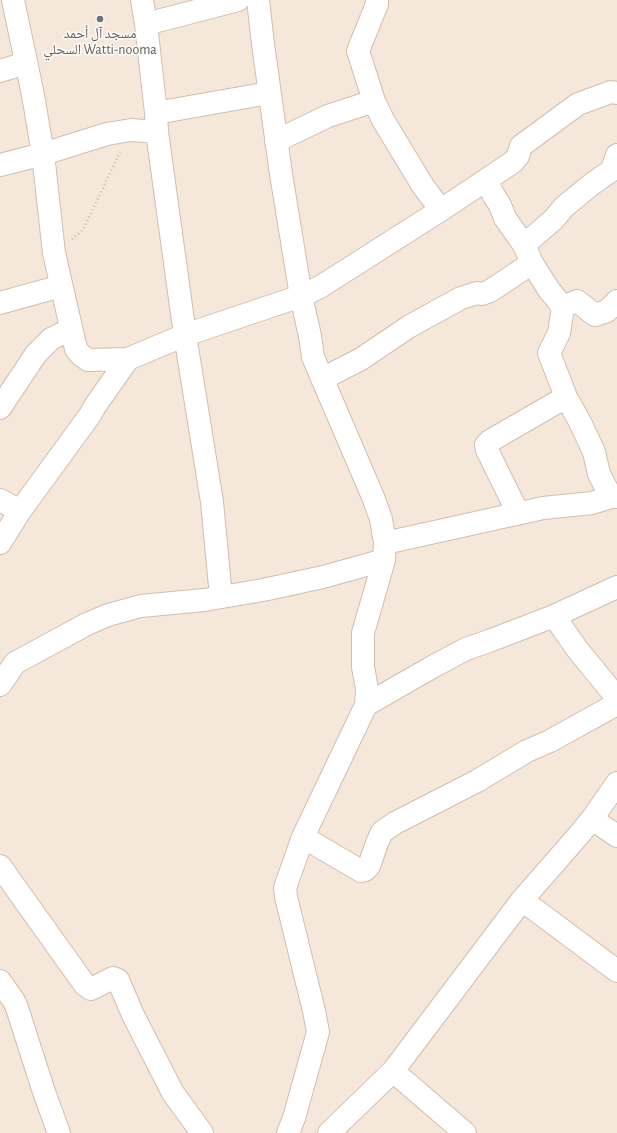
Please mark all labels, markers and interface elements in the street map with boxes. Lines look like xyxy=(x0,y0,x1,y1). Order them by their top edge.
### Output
marker: مسجد آل أحمد السحلي Watti-nooma xyxy=(95,14,105,24)
place label: مسجد آل أحمد السحلي Watti-nooma xyxy=(43,26,157,58)

